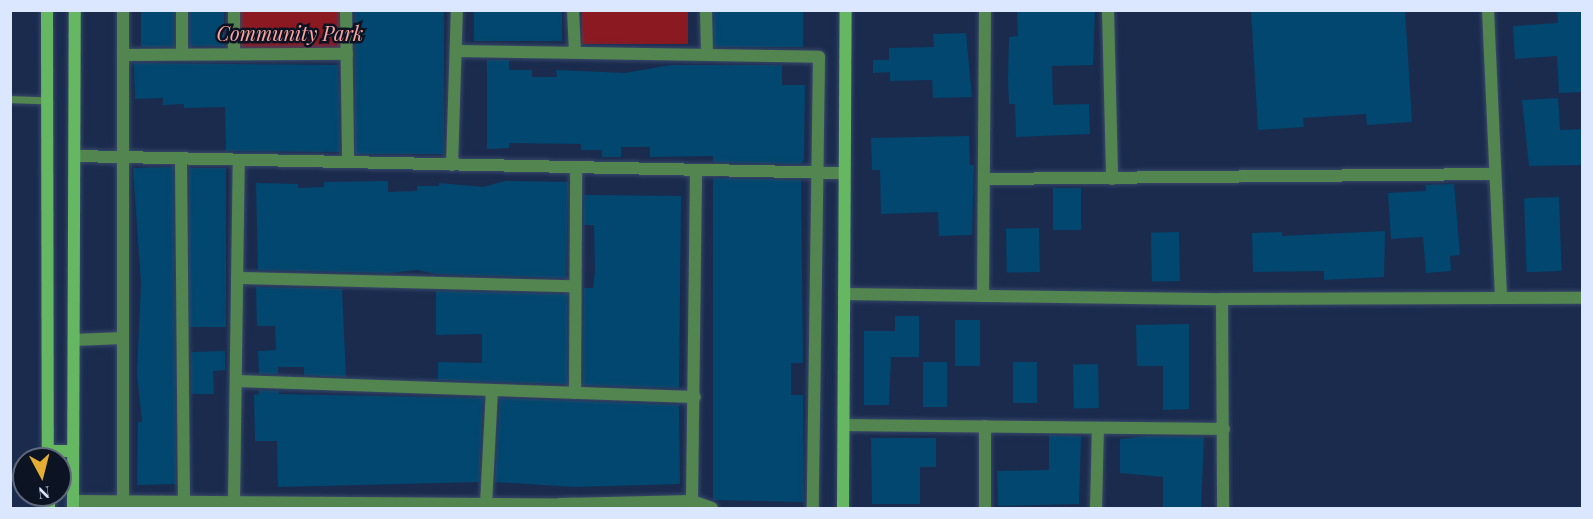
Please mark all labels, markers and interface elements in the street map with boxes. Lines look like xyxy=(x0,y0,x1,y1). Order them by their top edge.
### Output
park label: Community Park xyxy=(217,20,363,44)
north arrow xyxy=(12,447,72,507)
text: N xyxy=(37,482,51,505)

